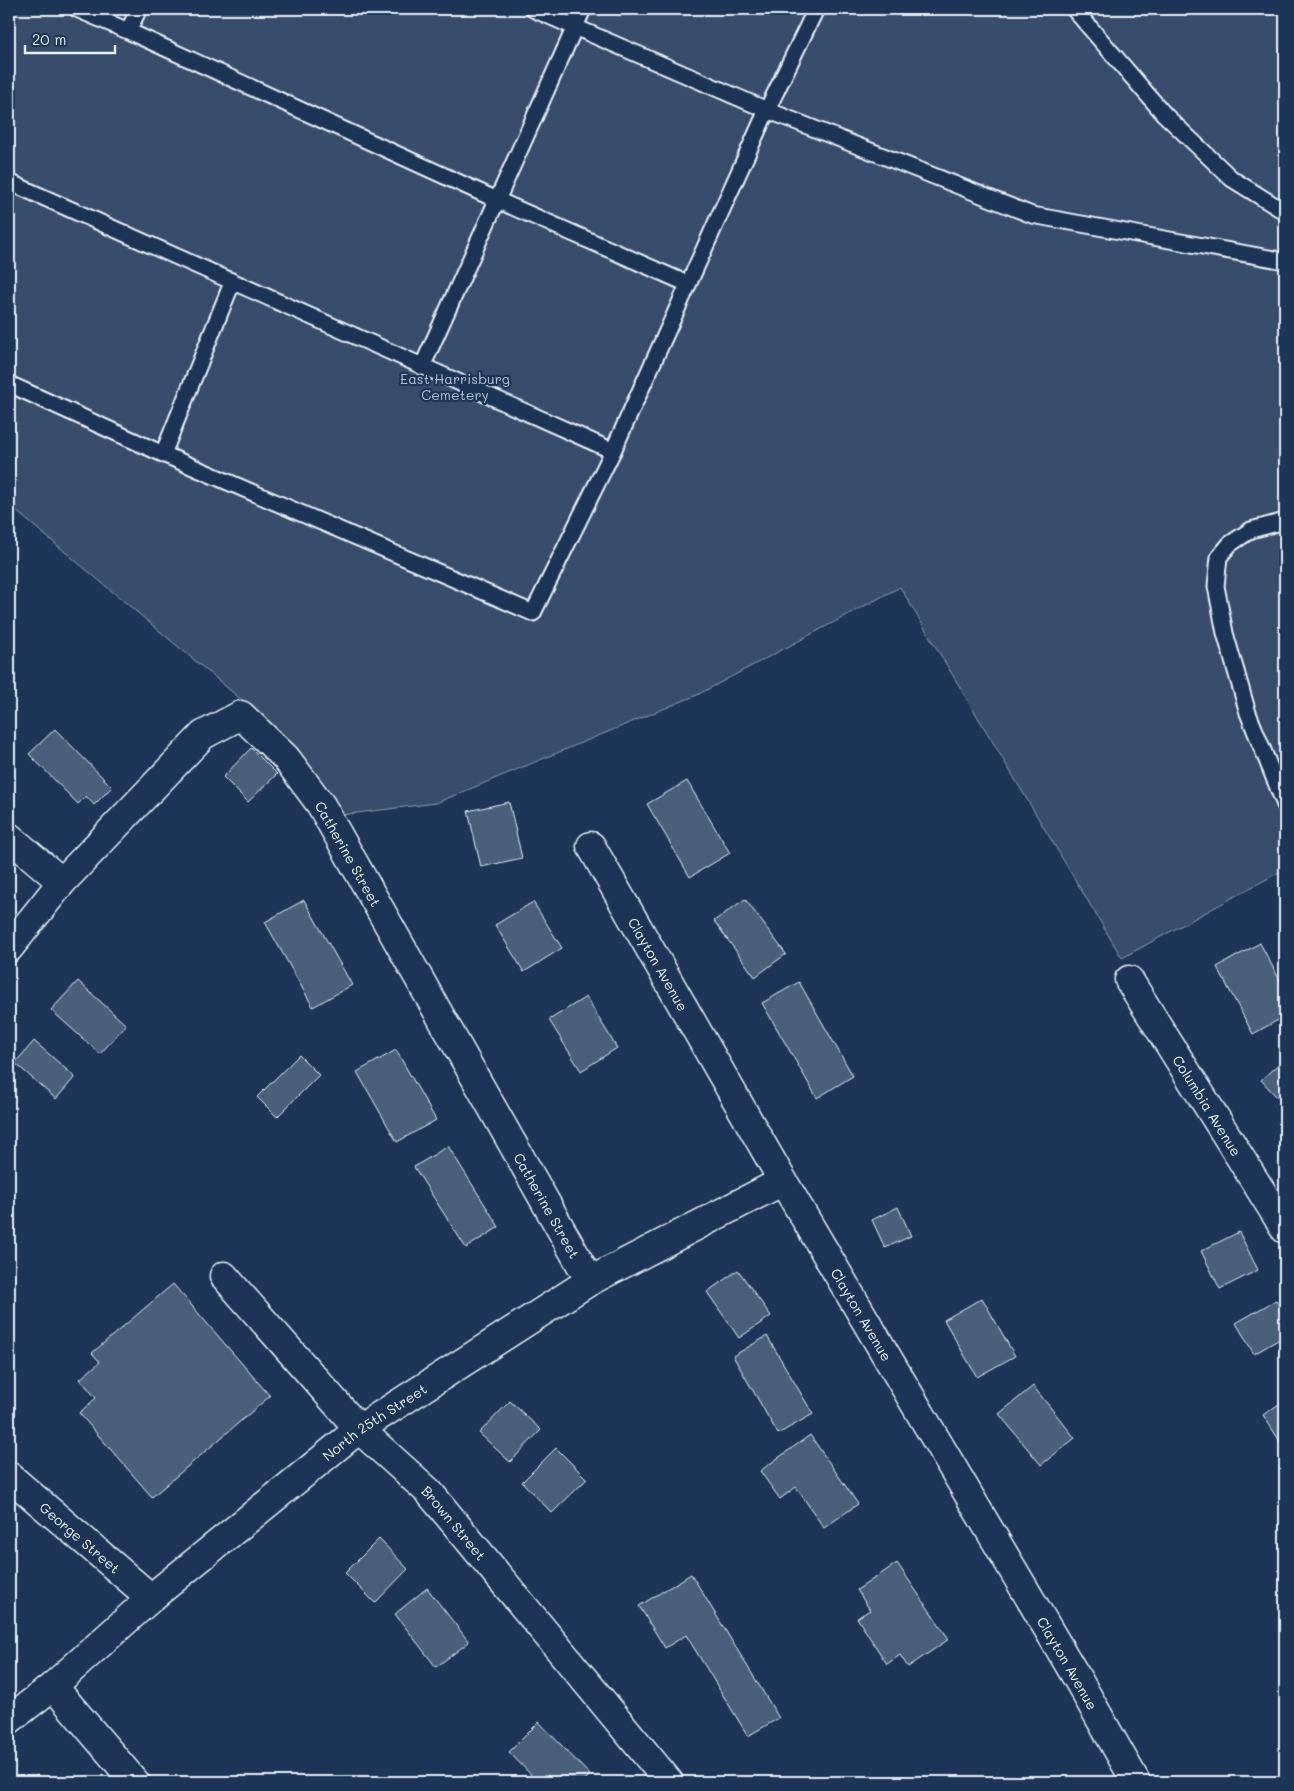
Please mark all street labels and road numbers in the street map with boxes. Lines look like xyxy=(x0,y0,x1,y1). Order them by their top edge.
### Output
street label: Catherine Street xyxy=(311,797,386,910)
street label: Clayton Avenue xyxy=(624,914,693,1014)
street label: Columbia Avenue xyxy=(1169,1051,1246,1159)
street label: Catherine Street xyxy=(510,1149,585,1262)
street label: Clayton Avenue xyxy=(827,1264,897,1364)
street label: North 25th Street xyxy=(318,1379,430,1465)
street label: Brown Street xyxy=(418,1481,491,1564)
street label: George Street xyxy=(36,1497,125,1577)
street label: Clayton Avenue xyxy=(1033,1613,1102,1713)

